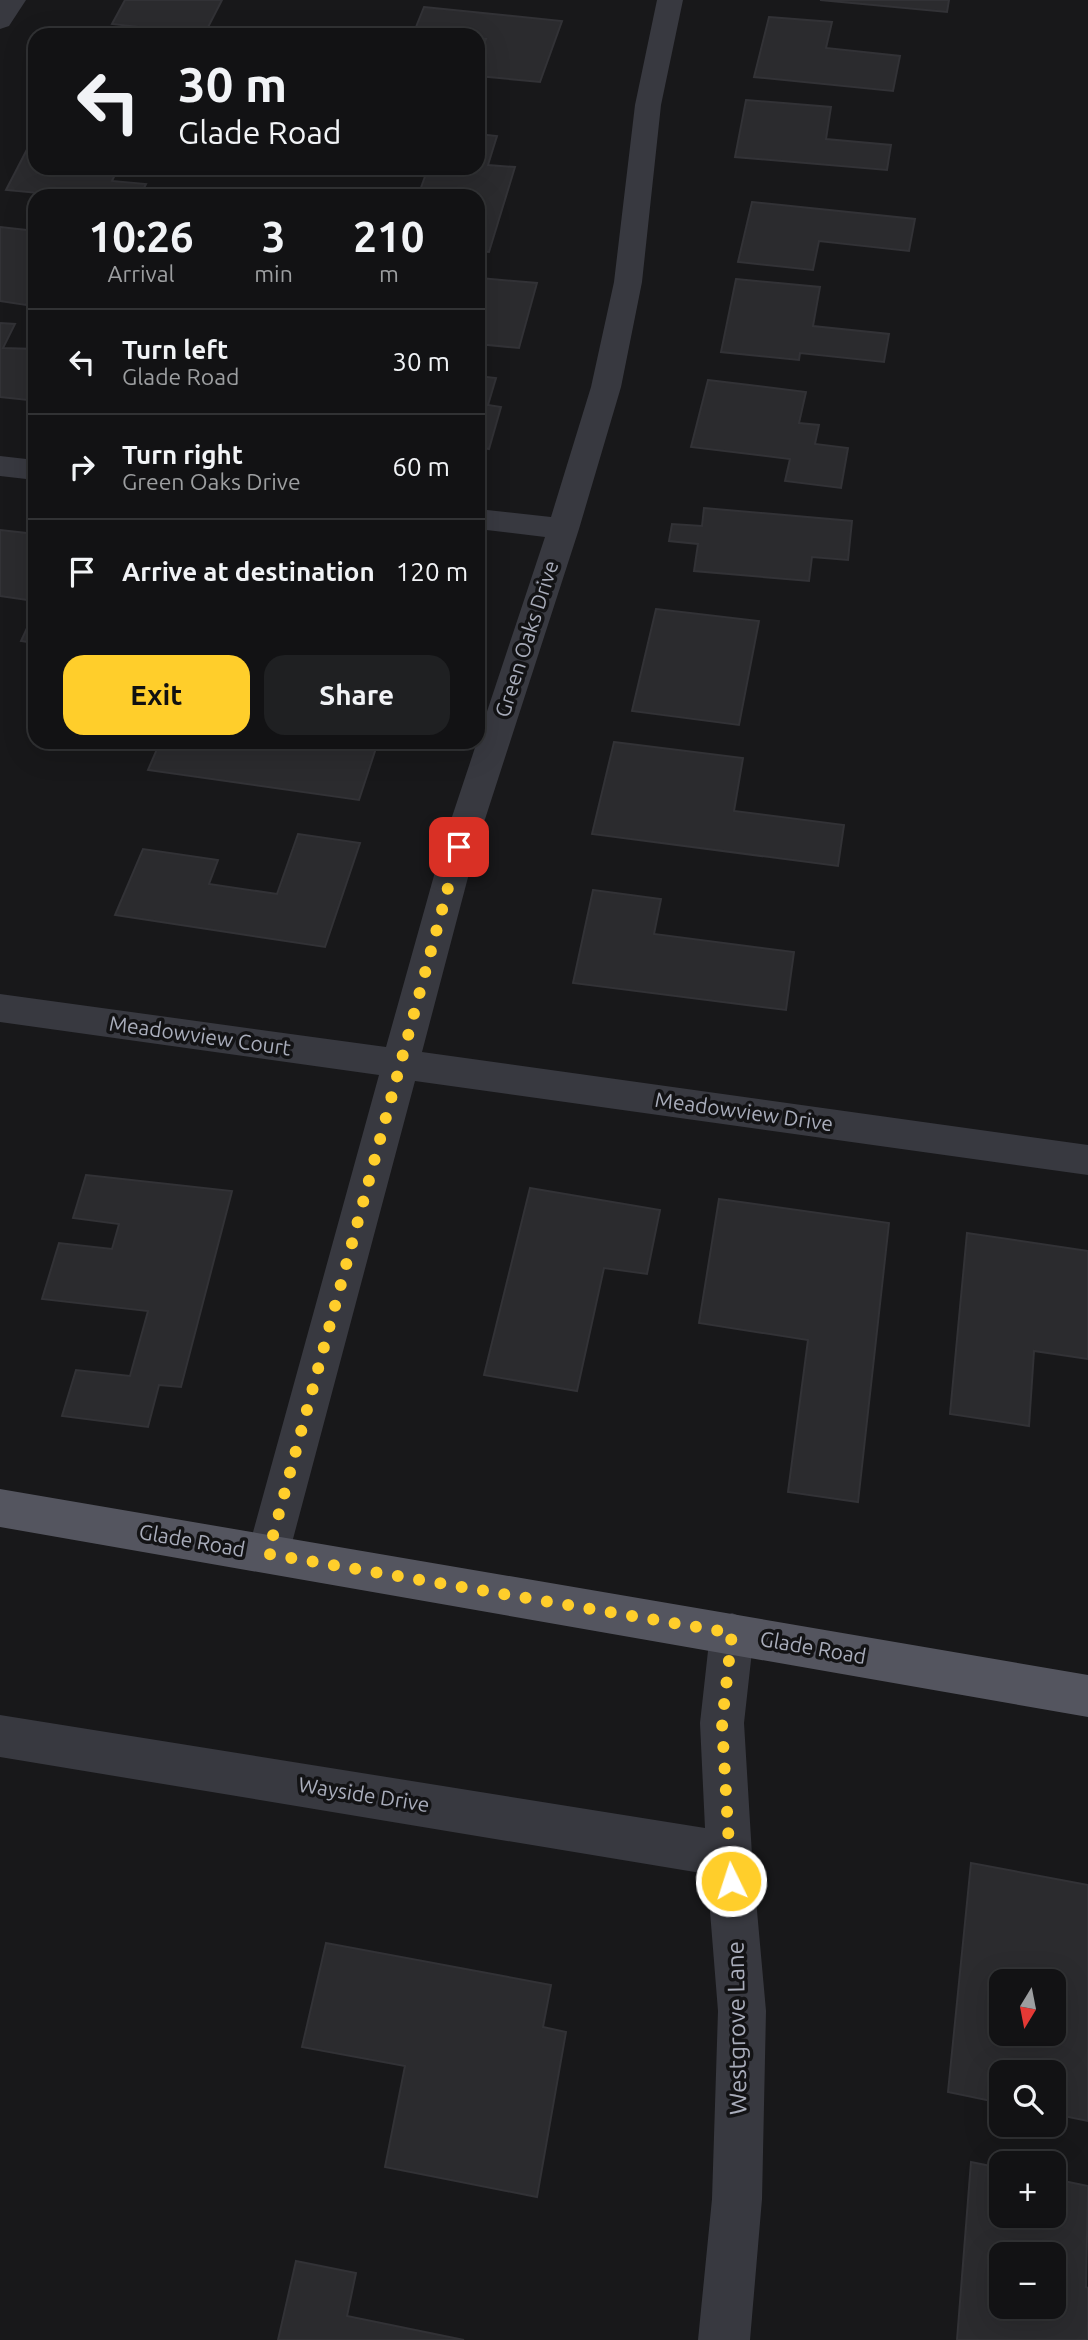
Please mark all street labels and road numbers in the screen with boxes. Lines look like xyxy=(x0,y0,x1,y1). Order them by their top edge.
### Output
street label: Green Oaks Drive xyxy=(489,557,563,720)
street label: Meadowview Court xyxy=(108,1010,293,1060)
street label: Meadowview Drive xyxy=(654,1087,835,1135)
street label: Glade Road xyxy=(137,1519,247,1561)
street label: Glade Road xyxy=(758,1626,868,1668)
street label: Wayside Drive xyxy=(297,1772,431,1816)
street label: Westgrove Lane xyxy=(721,1941,752,2115)

